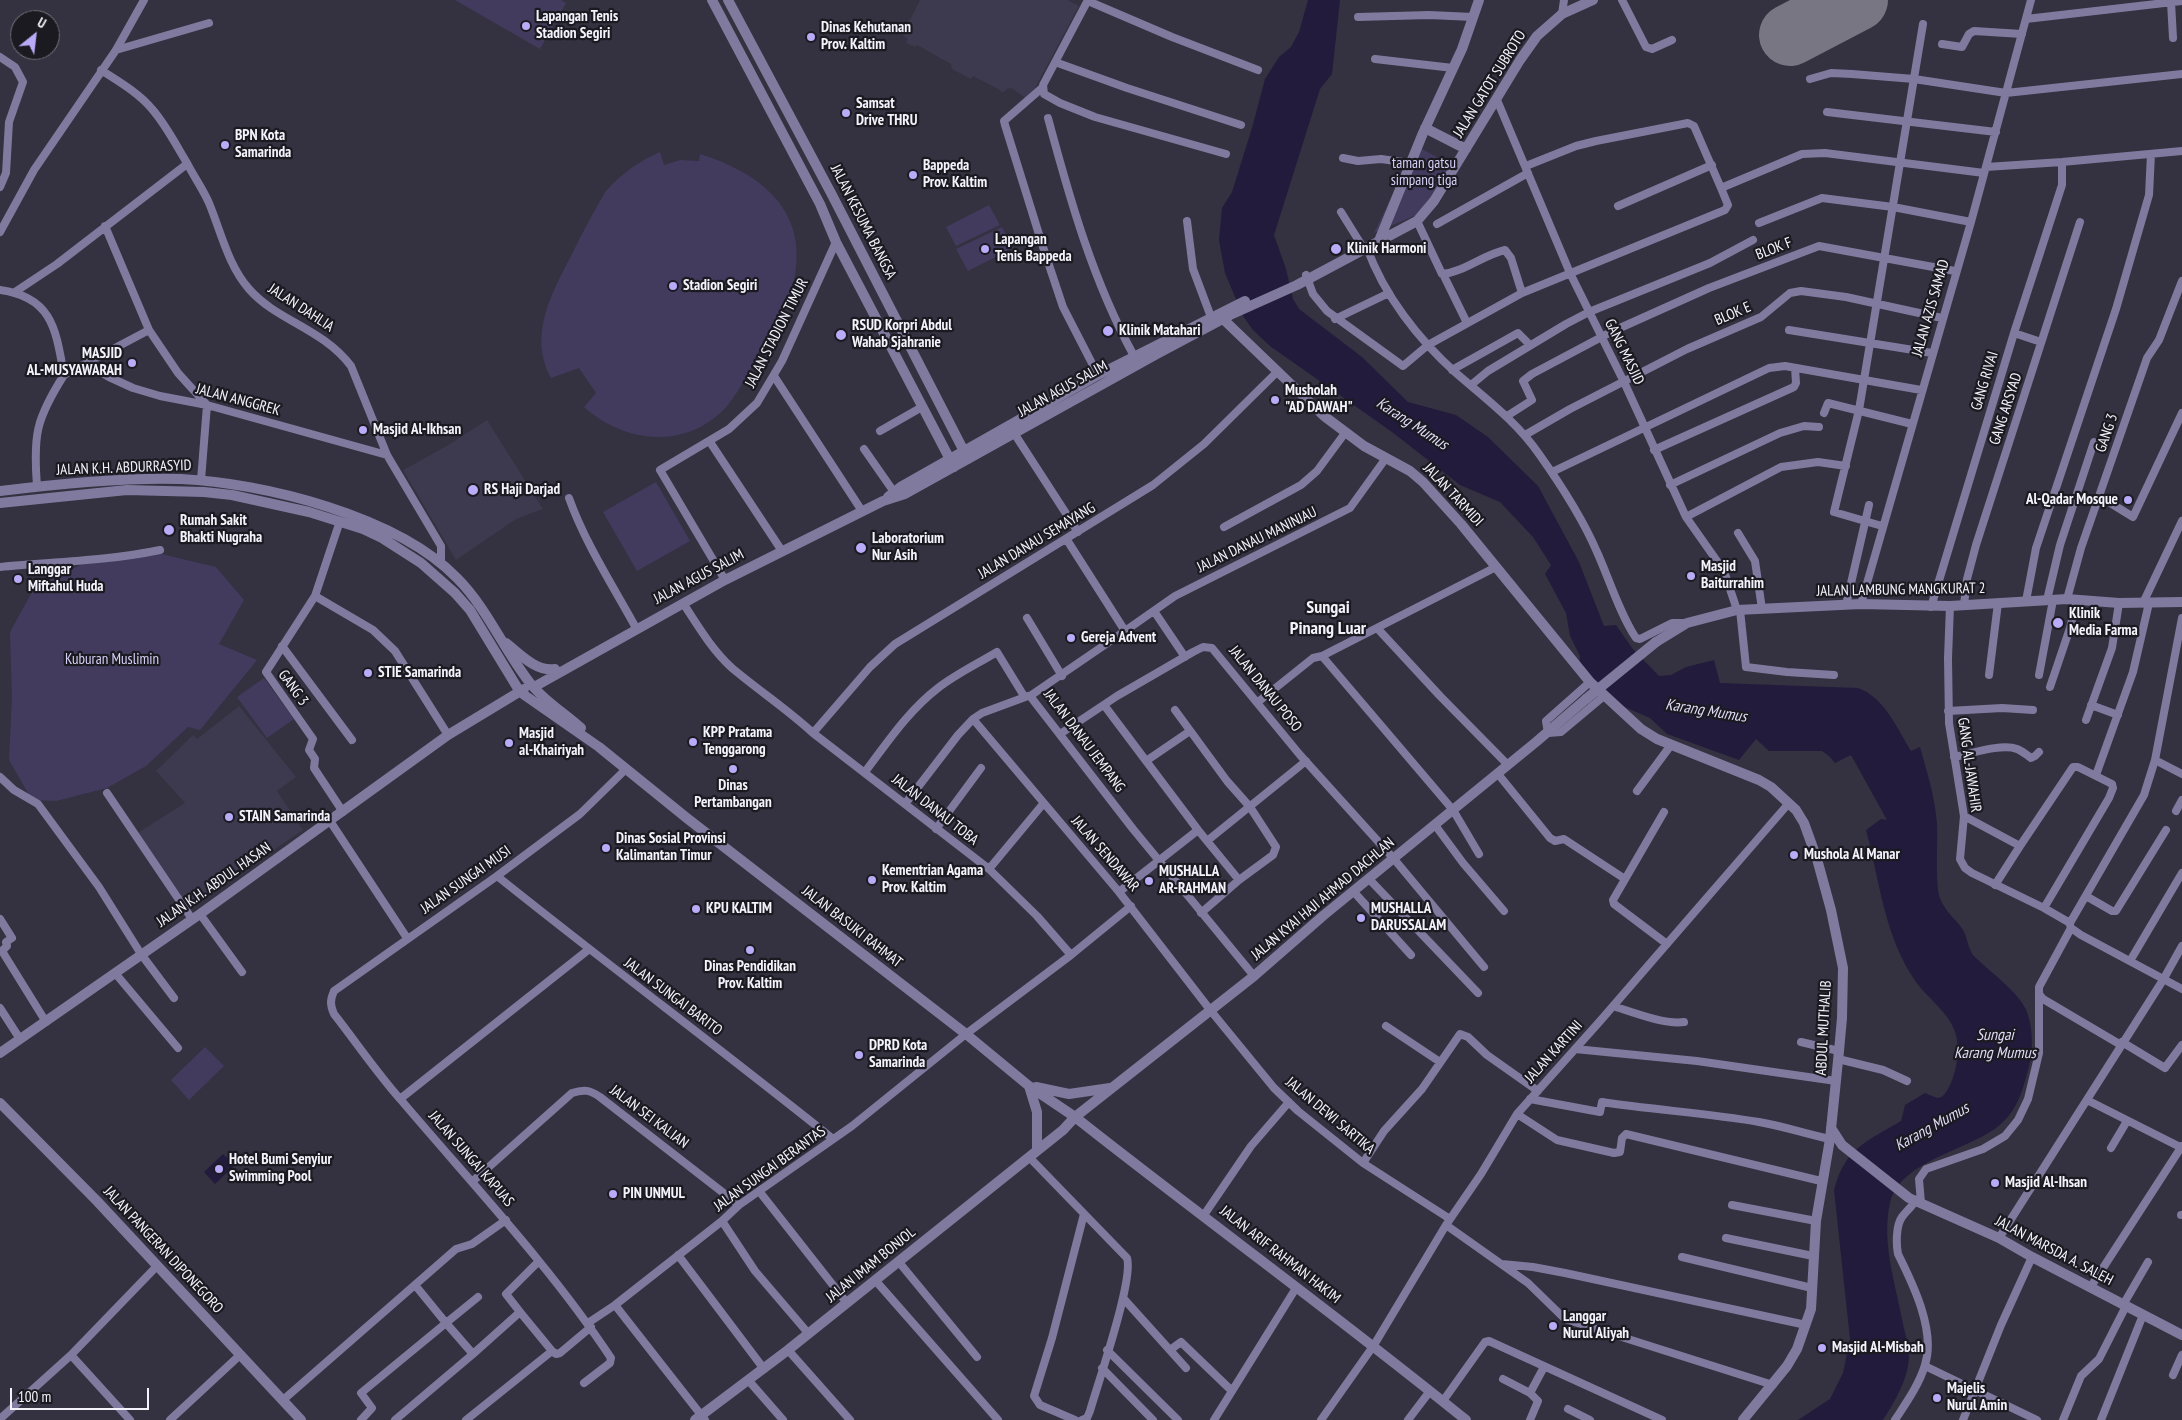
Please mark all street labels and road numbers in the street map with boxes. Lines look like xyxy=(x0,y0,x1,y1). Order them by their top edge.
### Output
street label: JALAN GATOT SUBROTO xyxy=(1450,27,1530,141)
street label: JALAN KESUMA BANGSA xyxy=(826,162,900,282)
street label: BLOK F xyxy=(1753,234,1795,264)
street label: JALAN AZIS SAMAD xyxy=(1909,257,1953,359)
street label: JALAN STADION TIMUR xyxy=(742,275,812,391)
street label: JALAN DAHLIA xyxy=(265,280,337,336)
street label: BLOK E xyxy=(1712,298,1754,330)
street label: GANG MASJID xyxy=(1600,316,1648,388)
street label: GANG RIVAI xyxy=(1968,349,2002,413)
street label: JALAN AGUS SALIM xyxy=(1015,357,1111,421)
street label: GANG ARSYAD xyxy=(1986,371,2026,447)
street label: JALAN ANGGREK xyxy=(194,380,282,420)
street label: GANG 3 xyxy=(2092,411,2122,455)
street label: JALAN K.H. ABDURRASYID xyxy=(56,457,192,479)
street label: JALAN TARMIDI xyxy=(1419,460,1487,530)
street label: JALAN DANAU SEMAYANG xyxy=(975,499,1099,583)
street label: JALAN DANAU MANINJAU xyxy=(1194,503,1320,577)
street label: JALAN AGUS SALIM xyxy=(651,546,747,608)
street label: JALAN LAMBUNG MANGKURAT 2 xyxy=(1816,580,1986,600)
street label: JALAN DANAU POSO xyxy=(1225,642,1305,736)
street label: GANG 3 xyxy=(274,667,312,709)
street label: JALAN DANAU JEMPANG xyxy=(1039,686,1129,796)
street label: GANG AL-JAWAHIR xyxy=(1953,716,1985,814)
street label: JALAN DANAU TOBA xyxy=(888,771,982,849)
street label: JALAN SENDAWAR xyxy=(1067,812,1143,896)
street label: JALAN KYAI HAJI AHMAD DACHLAN xyxy=(1248,834,1398,964)
street label: JALAN K.H. ABDUL HASAN xyxy=(153,839,275,931)
street label: JALAN SUNGAI MUSI xyxy=(417,842,515,918)
street label: JALAN BASUKI RAHMAT xyxy=(798,882,906,972)
street label: JALAN SUNGAI BARITO xyxy=(620,954,726,1040)
street label: ABDUL MUTHALIB xyxy=(1813,980,1835,1076)
street label: JALAN KARTINI xyxy=(1521,1017,1587,1087)
street label: JALAN DEWI SARTIKA xyxy=(1282,1074,1378,1158)
street label: JALAN SEI KALIAN xyxy=(606,1082,692,1152)
street label: JALAN SUNGAI KAPUAS xyxy=(424,1107,518,1211)
street label: JALAN SUNGAI BERANTAS xyxy=(711,1122,829,1216)
street label: JALAN PANGERAN DIPONEGORO xyxy=(100,1183,226,1317)
street label: JALAN ARIF RAHMAN HAKIM xyxy=(1216,1202,1344,1308)
street label: JALAN MARSDA A. SALEH xyxy=(1992,1212,2116,1290)
street label: JALAN IMAM BONJOL xyxy=(823,1223,919,1307)

